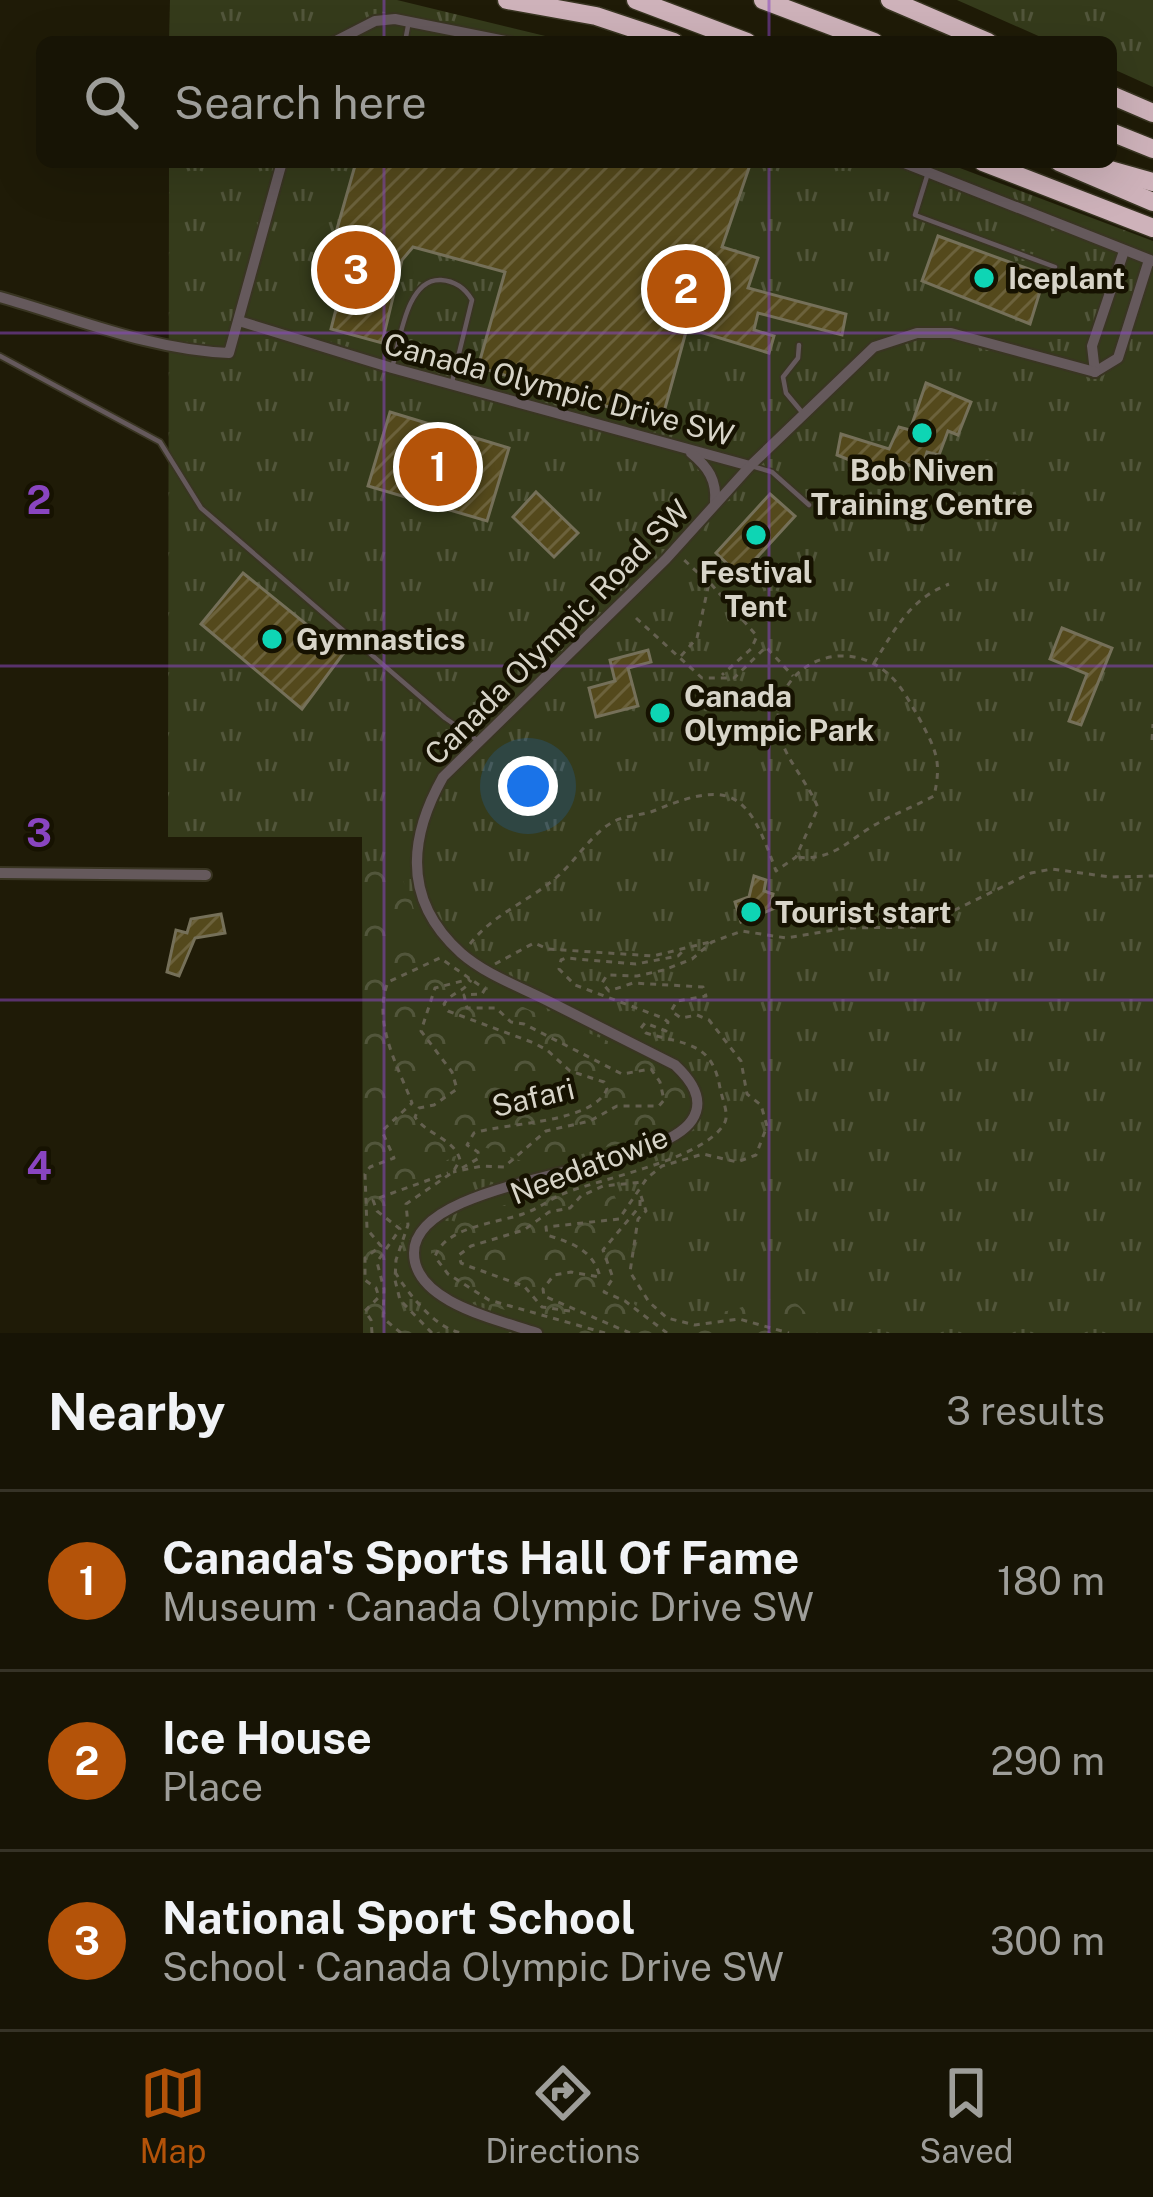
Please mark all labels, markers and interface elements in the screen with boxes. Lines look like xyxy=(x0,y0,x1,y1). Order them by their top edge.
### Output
search box xyxy=(36,36,1117,168)
icon: search xyxy=(78,69,144,135)
text: Search here xyxy=(174,76,427,129)
pin: 3 xyxy=(317,225,395,315)
pin: 2 xyxy=(647,244,725,334)
place label: Iceplant xyxy=(1008,260,1125,296)
marker: Iceplant xyxy=(971,265,997,291)
street label: Canada Olympic Drive SW xyxy=(380,325,738,453)
marker: Bob Niven Training Centre xyxy=(909,420,935,446)
pin: 1 xyxy=(399,422,477,512)
place label: Bob Niven Training Centre xyxy=(811,452,1033,522)
text: 2 xyxy=(27,477,51,523)
street label: Canada Olympic Road SW xyxy=(417,492,697,772)
marker: Festival Tent xyxy=(743,522,769,548)
place label: Festival Tent xyxy=(699,554,813,624)
place label: Gymnastics xyxy=(296,621,465,657)
marker: Gymnastics xyxy=(259,626,285,652)
place label: Canada Olympic Park xyxy=(684,678,874,748)
marker: Canada Olympic Park xyxy=(647,700,673,726)
your location xyxy=(498,756,558,816)
text: 3 xyxy=(26,810,52,856)
place label: Tourist start xyxy=(775,894,952,930)
marker: Tourist start xyxy=(738,899,764,925)
street label: Safari xyxy=(488,1070,578,1124)
street label: Needatowie xyxy=(505,1118,673,1212)
text: 4 xyxy=(26,1143,52,1189)
text: Nearby xyxy=(48,1382,225,1441)
text: 3 results xyxy=(946,1388,1105,1434)
text: Canada's Sports Hall Of Fame xyxy=(162,1531,799,1584)
text: 1 xyxy=(79,1558,95,1604)
text: 180 m xyxy=(997,1558,1105,1604)
text: Museum · Canada Olympic Drive SW xyxy=(162,1584,814,1630)
text: Ice House xyxy=(162,1711,372,1764)
text: 2 xyxy=(75,1738,99,1784)
text: 290 m xyxy=(991,1738,1105,1784)
text: Place xyxy=(162,1764,263,1810)
text: National Sport School xyxy=(162,1891,636,1944)
text: 3 xyxy=(74,1918,100,1964)
text: 300 m xyxy=(990,1918,1105,1964)
text: School · Canada Olympic Drive SW xyxy=(162,1944,784,1990)
tab: Map xyxy=(139,2060,206,2170)
tab: Directions xyxy=(485,2060,640,2170)
tab: Saved xyxy=(919,2060,1014,2170)

